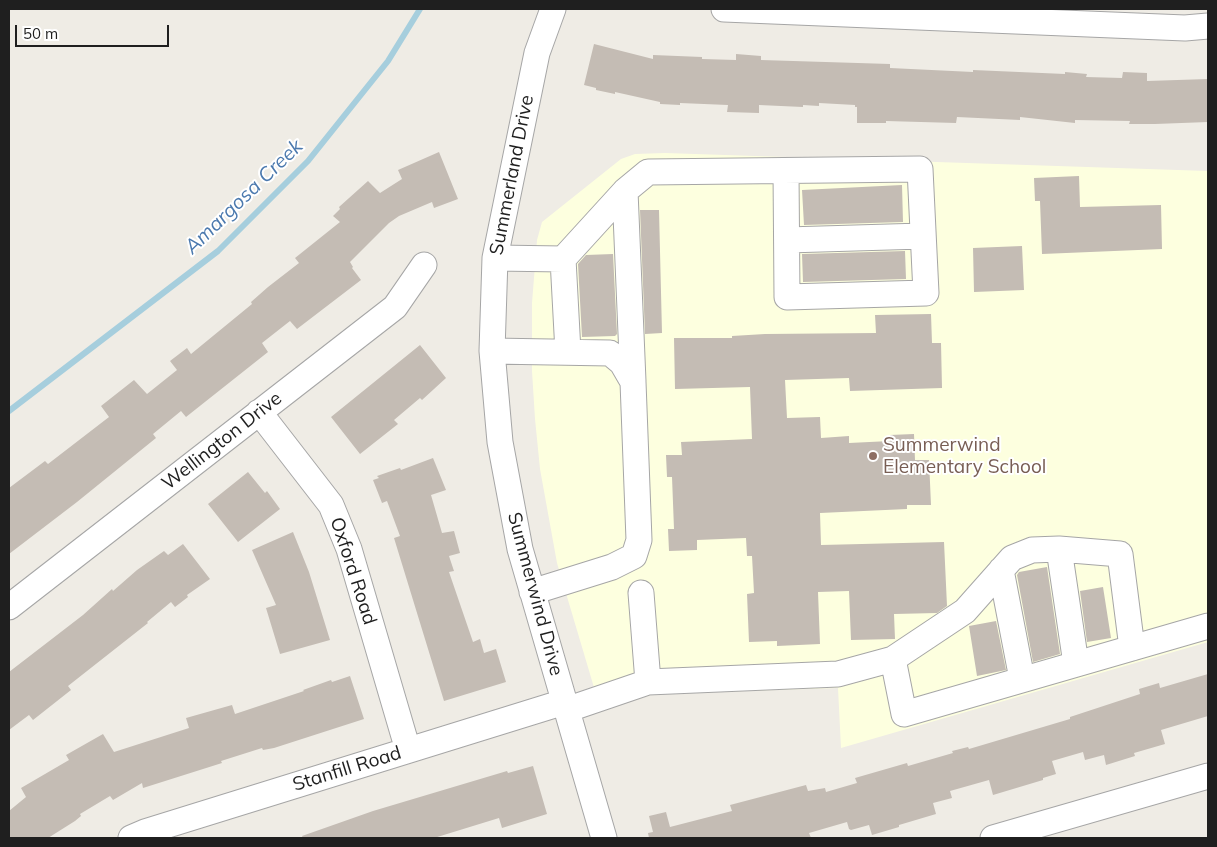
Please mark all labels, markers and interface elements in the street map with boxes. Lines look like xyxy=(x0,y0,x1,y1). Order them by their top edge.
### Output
scale bar xyxy=(18,15,171,47)
text: 50 m xyxy=(23,24,58,43)
street label: Summerland Drive xyxy=(485,93,539,257)
water label: Amargosa Creek xyxy=(180,135,308,259)
street label: Wellington Drive xyxy=(157,387,287,495)
place label: Summerwind Elementary School xyxy=(883,434,1046,478)
marker: Summerwind Elementary School xyxy=(867,450,879,462)
street label: Summerwind Drive xyxy=(502,510,568,678)
street label: Oxford Road xyxy=(325,514,381,628)
street label: Stanfill Road xyxy=(290,742,404,796)

